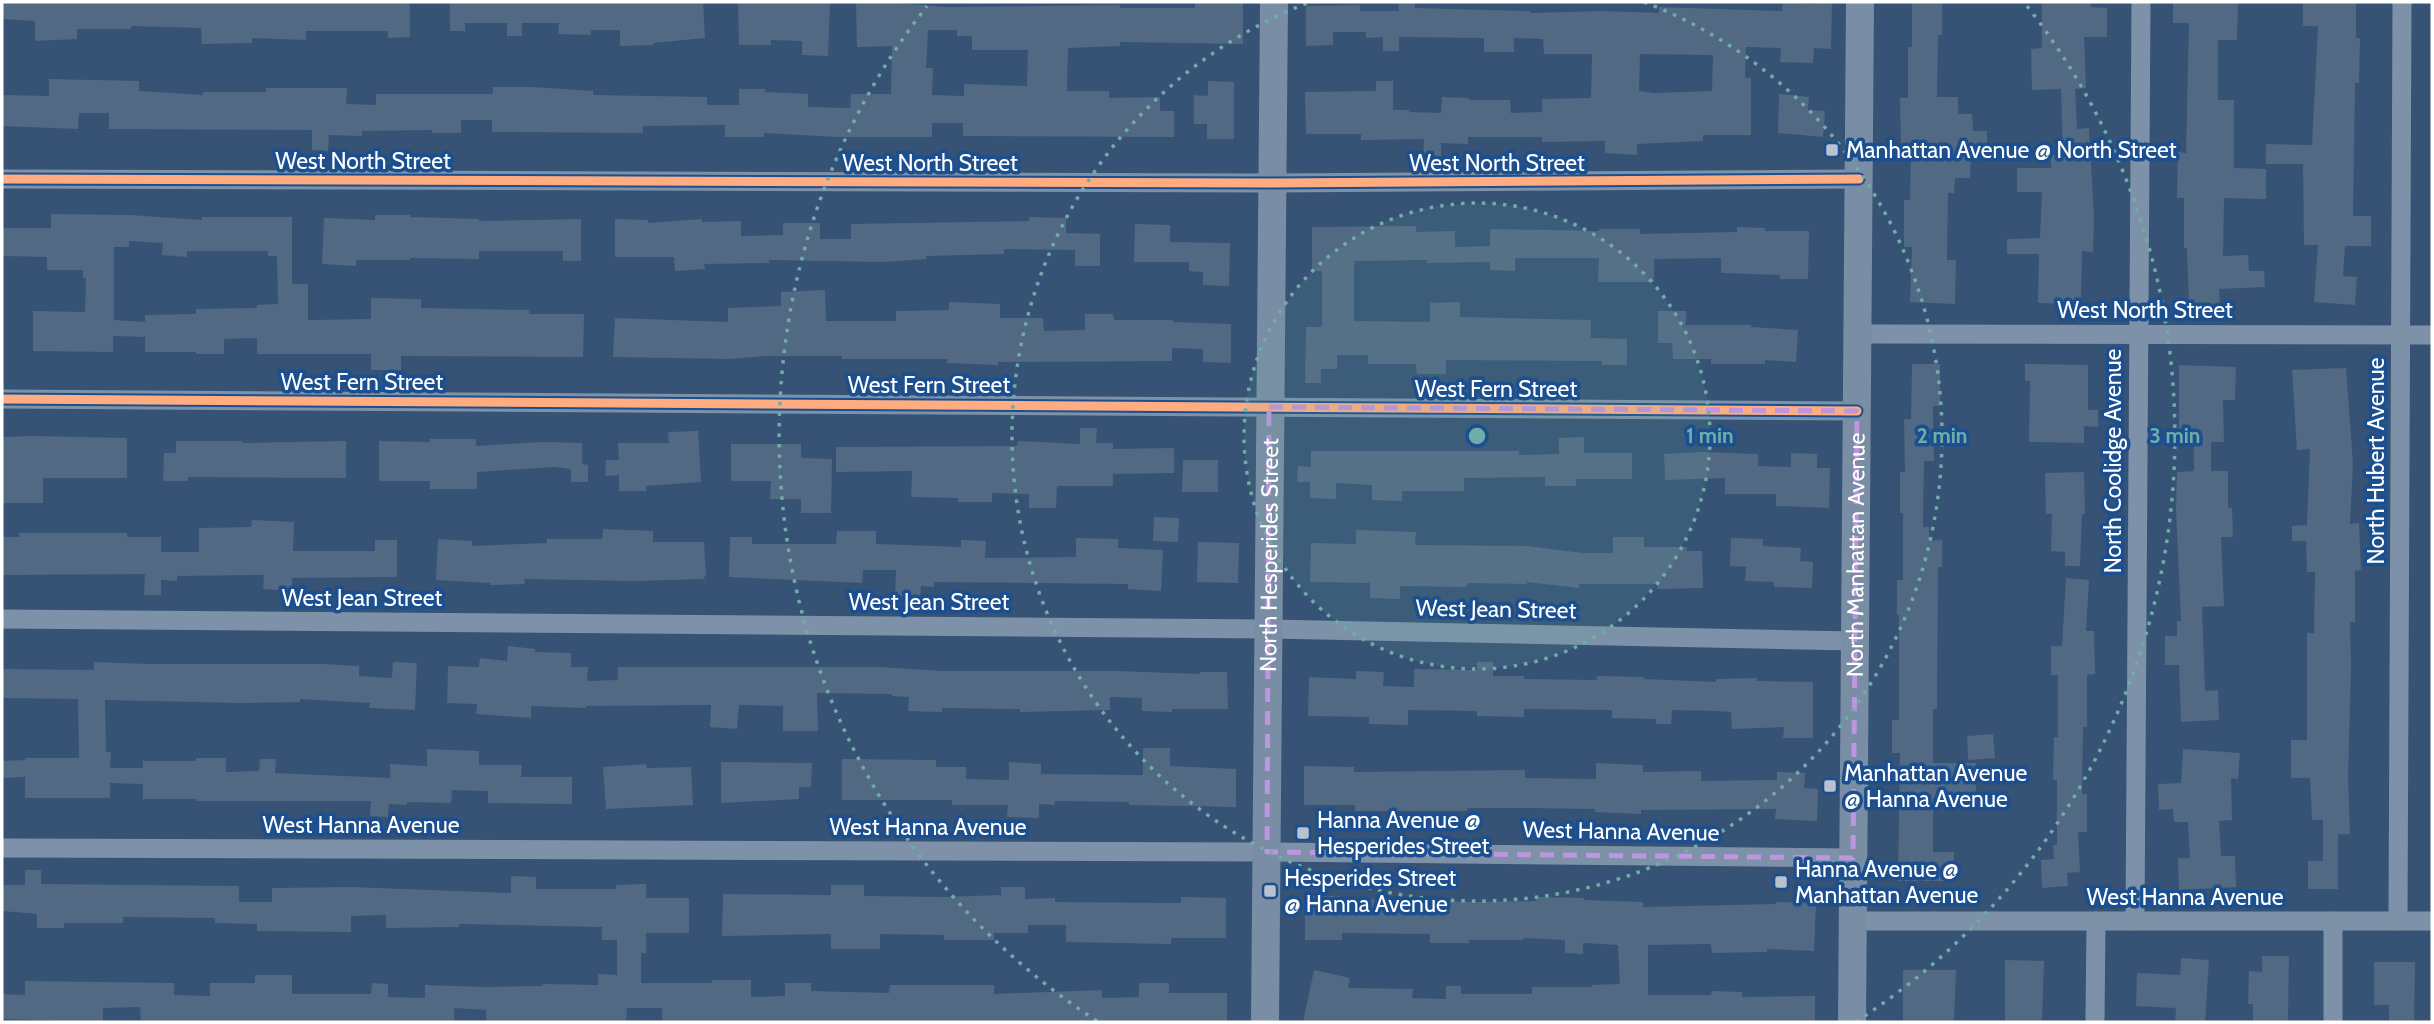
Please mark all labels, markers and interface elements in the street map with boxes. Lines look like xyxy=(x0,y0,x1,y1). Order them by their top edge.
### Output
place label: Manhattan Avenue @ North Street xyxy=(1846,136,2177,164)
marker: Manhattan Avenue @ North Street xyxy=(1824,142,1840,158)
street label: West North Street xyxy=(275,147,451,175)
street label: West North Street xyxy=(842,149,1018,177)
street label: West North Street xyxy=(1409,149,1585,177)
street label: West North Street xyxy=(2057,296,2233,324)
street label: North Coolidge Avenue xyxy=(2099,348,2127,573)
street label: North Hubert Avenue xyxy=(2362,357,2390,564)
street label: West Fern Street xyxy=(281,368,443,396)
street label: West Fern Street xyxy=(848,371,1010,399)
street label: West Fern Street xyxy=(1415,375,1577,403)
text: 1 min xyxy=(1686,423,1734,448)
text: 2 min xyxy=(1917,423,1967,448)
text: 3 min xyxy=(2150,423,2200,448)
centre of rings xyxy=(1465,424,1489,448)
street label: North Manhattan Avenue xyxy=(1841,432,1871,677)
street label: North Hesperides Street xyxy=(1254,438,1284,672)
street label: West Jean Street xyxy=(282,584,443,612)
street label: West Jean Street xyxy=(849,588,1010,616)
street label: West Jean Street xyxy=(1415,594,1577,624)
place label: Manhattan Avenue @ Hanna Avenue xyxy=(1844,759,2027,813)
marker: Manhattan Avenue @ Hanna Avenue xyxy=(1822,778,1838,794)
place label: Hanna Avenue @ Hesperides Street xyxy=(1317,806,1490,860)
street label: West Hanna Avenue xyxy=(263,811,460,839)
street label: West Hanna Avenue xyxy=(830,813,1027,841)
street label: West Hanna Avenue xyxy=(1522,815,1720,847)
marker: Hanna Avenue @ Hesperides Street xyxy=(1295,825,1311,841)
place label: Hanna Avenue @ Manhattan Avenue xyxy=(1795,855,1978,909)
place label: Hesperides Street @ Hanna Avenue xyxy=(1284,864,1457,918)
marker: Hanna Avenue @ Manhattan Avenue xyxy=(1773,874,1789,890)
marker: Hesperides Street @ Hanna Avenue xyxy=(1262,883,1278,899)
street label: West Hanna Avenue xyxy=(2087,883,2284,911)

